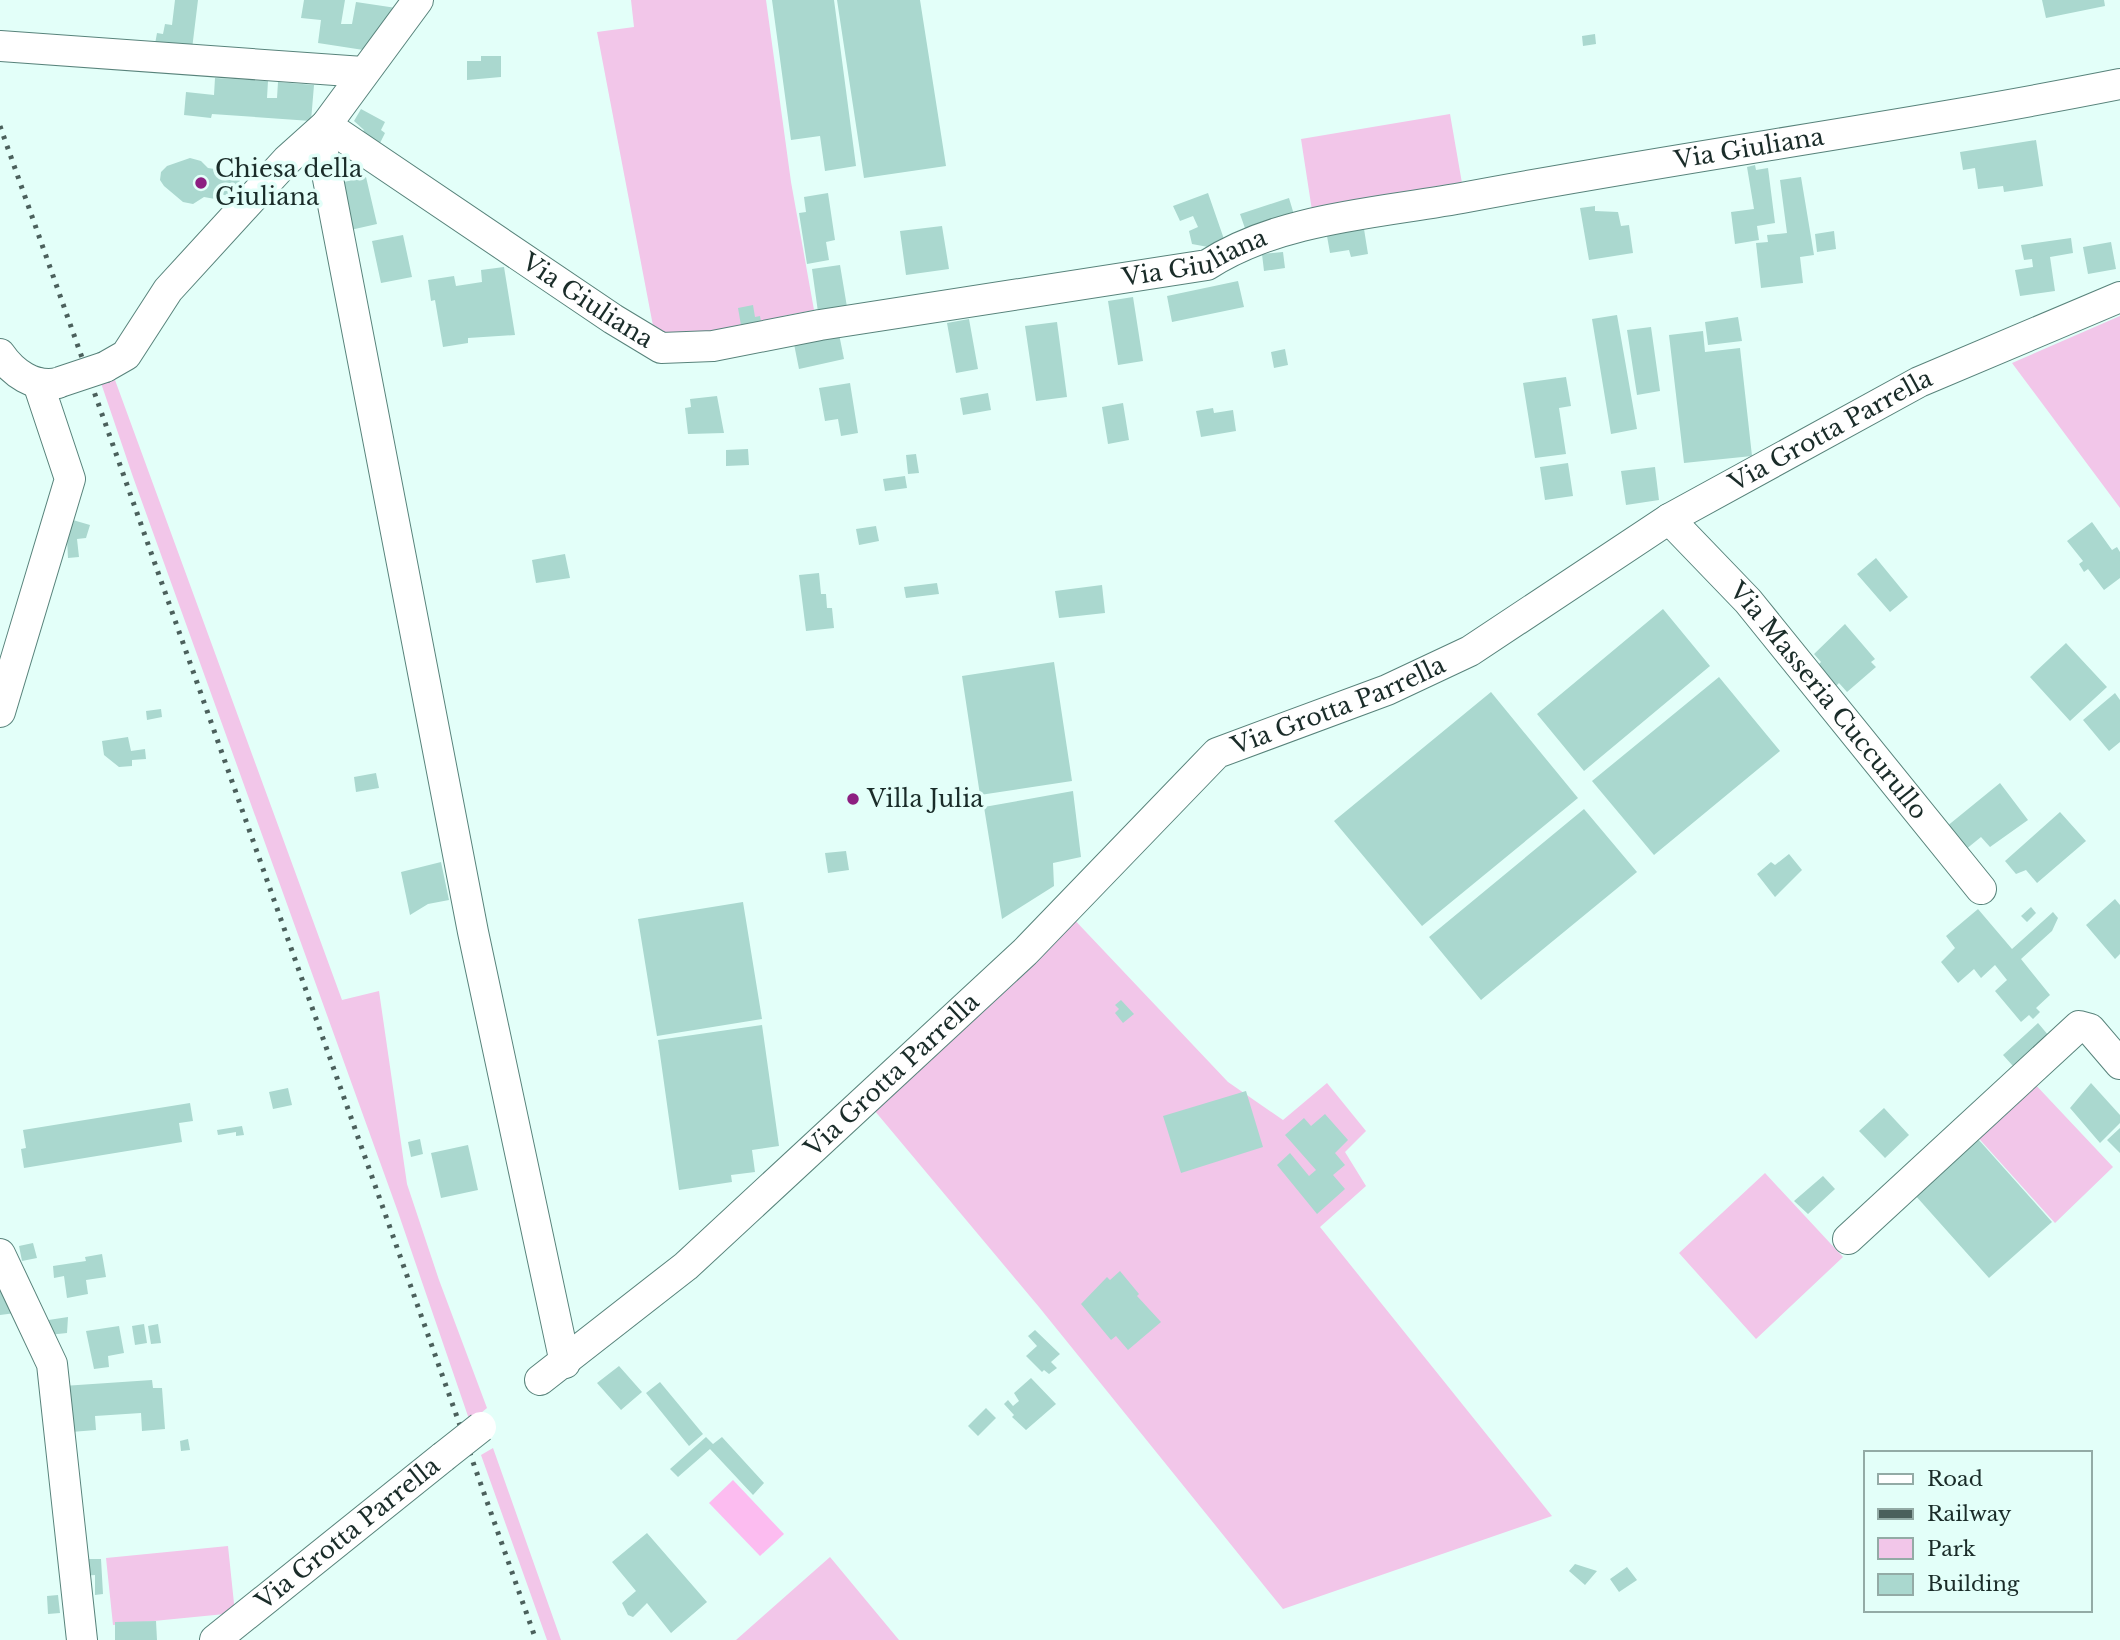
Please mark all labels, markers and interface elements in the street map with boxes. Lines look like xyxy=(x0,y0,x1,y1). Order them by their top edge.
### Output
street label: Via Giuliana xyxy=(1671,122,1826,175)
place label: Chiesa della Giuliana xyxy=(215,154,363,211)
marker: Chiesa della Giuliana xyxy=(193,175,209,191)
street label: Via Giuliana xyxy=(1119,222,1271,292)
street label: Via Giuliana xyxy=(516,246,659,354)
street label: Via Grotta Parrella xyxy=(1723,363,1937,498)
street label: Via Masseria Cuccurullo xyxy=(1723,575,1934,825)
street label: Via Grotta Parrella xyxy=(1226,650,1450,761)
place label: Villa Julia xyxy=(866,784,984,813)
marker: Villa Julia xyxy=(845,791,861,807)
street label: Via Grotta Parrella xyxy=(798,986,985,1163)
street label: Via Grotta Parrella xyxy=(249,1450,446,1616)
legend xyxy=(1864,1451,2092,1612)
text: Road xyxy=(1927,1466,1983,1492)
text: Railway xyxy=(1927,1501,2012,1527)
text: Park xyxy=(1927,1536,1976,1562)
text: Building xyxy=(1927,1571,2020,1597)

